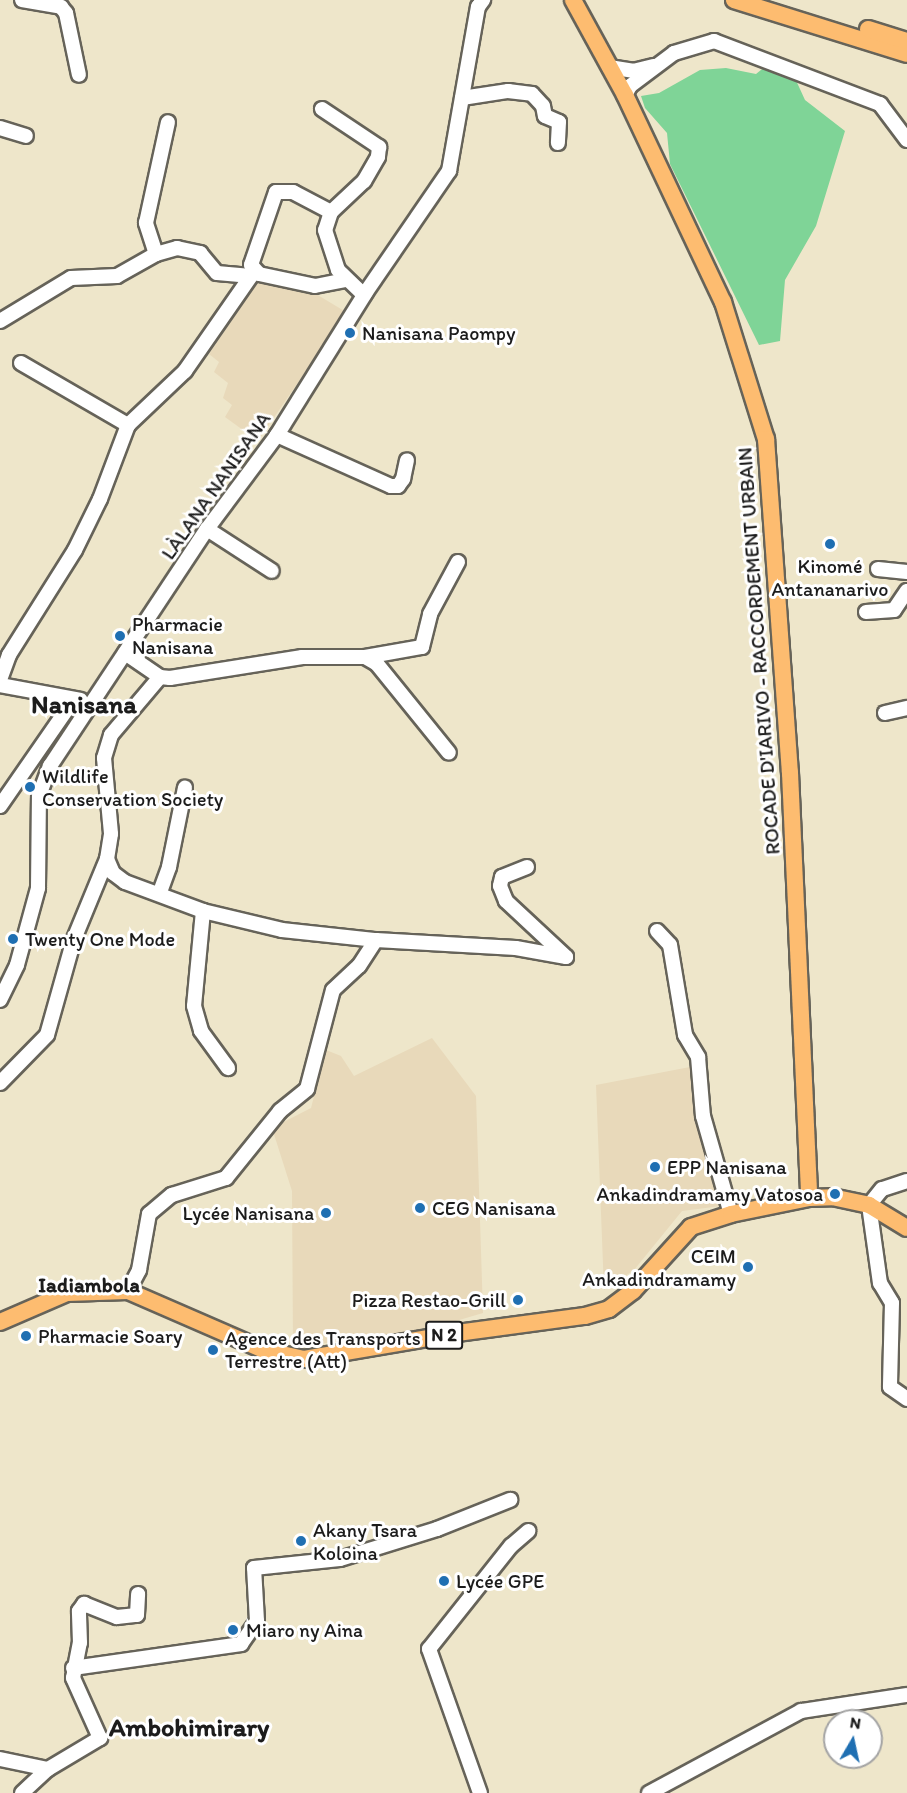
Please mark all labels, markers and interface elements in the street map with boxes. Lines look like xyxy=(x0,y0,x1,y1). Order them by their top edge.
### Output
place label: Nanisana Paompy xyxy=(362,321,515,345)
marker: Nanisana Paompy xyxy=(343,326,357,340)
street label: LÀLANA NANISANA xyxy=(157,409,275,563)
street label: ROCADE D'IARIVO - RACCORDEMENT URBAIN xyxy=(733,446,785,856)
marker: Kinomé Antananarivo xyxy=(823,537,837,551)
place label: Kinomé Antananarivo xyxy=(772,554,888,601)
place label: Pharmacie Nanisana xyxy=(132,612,223,659)
marker: Pharmacie Nanisana xyxy=(113,629,127,643)
district label: Nanisana xyxy=(31,689,137,721)
place label: Wildlife Conservation Society xyxy=(42,764,224,811)
marker: Wildlife Conservation Society xyxy=(23,780,37,794)
place label: Twenty One Mode xyxy=(25,927,176,951)
marker: Twenty One Mode xyxy=(6,932,20,946)
place label: EPP Nanisana xyxy=(667,1155,787,1179)
marker: EPP Nanisana xyxy=(648,1160,662,1174)
place label: Ankadindramamy Vatosoa xyxy=(596,1182,823,1206)
marker: Ankadindramamy Vatosoa xyxy=(828,1187,842,1201)
place label: CEG Nanisana xyxy=(432,1196,556,1220)
place label: Lycée Nanisana xyxy=(181,1201,314,1225)
marker: CEG Nanisana xyxy=(413,1201,427,1215)
marker: Lycée Nanisana xyxy=(319,1206,333,1220)
place label: CEIM Ankadindramamy xyxy=(582,1244,736,1291)
marker: CEIM Ankadindramamy xyxy=(741,1260,755,1274)
district label: Iadiambola xyxy=(38,1272,140,1298)
place label: Pizza Restao-Grill xyxy=(353,1288,506,1312)
marker: Pizza Restao-Grill xyxy=(511,1293,525,1307)
road number: N 2 xyxy=(424,1320,464,1350)
place label: Pharmacie Soary xyxy=(38,1324,182,1348)
place label: Agence des Transports Terrestre (Att) xyxy=(225,1326,418,1373)
marker: Pharmacie Soary xyxy=(19,1329,33,1343)
marker: Agence des Transports Terrestre (Att) xyxy=(206,1343,220,1357)
place label: Akany Tsara Koloina xyxy=(313,1518,417,1565)
marker: Akany Tsara Koloina xyxy=(294,1534,308,1548)
place label: Lycée GPE xyxy=(456,1569,544,1593)
marker: Lycée GPE xyxy=(437,1574,451,1588)
place label: Miaro ny Aina xyxy=(246,1618,364,1642)
marker: Miaro ny Aina xyxy=(224,1621,242,1639)
north arrow xyxy=(823,1709,883,1769)
district label: Ambohimirary xyxy=(109,1712,269,1744)
text: N xyxy=(849,1712,862,1733)

